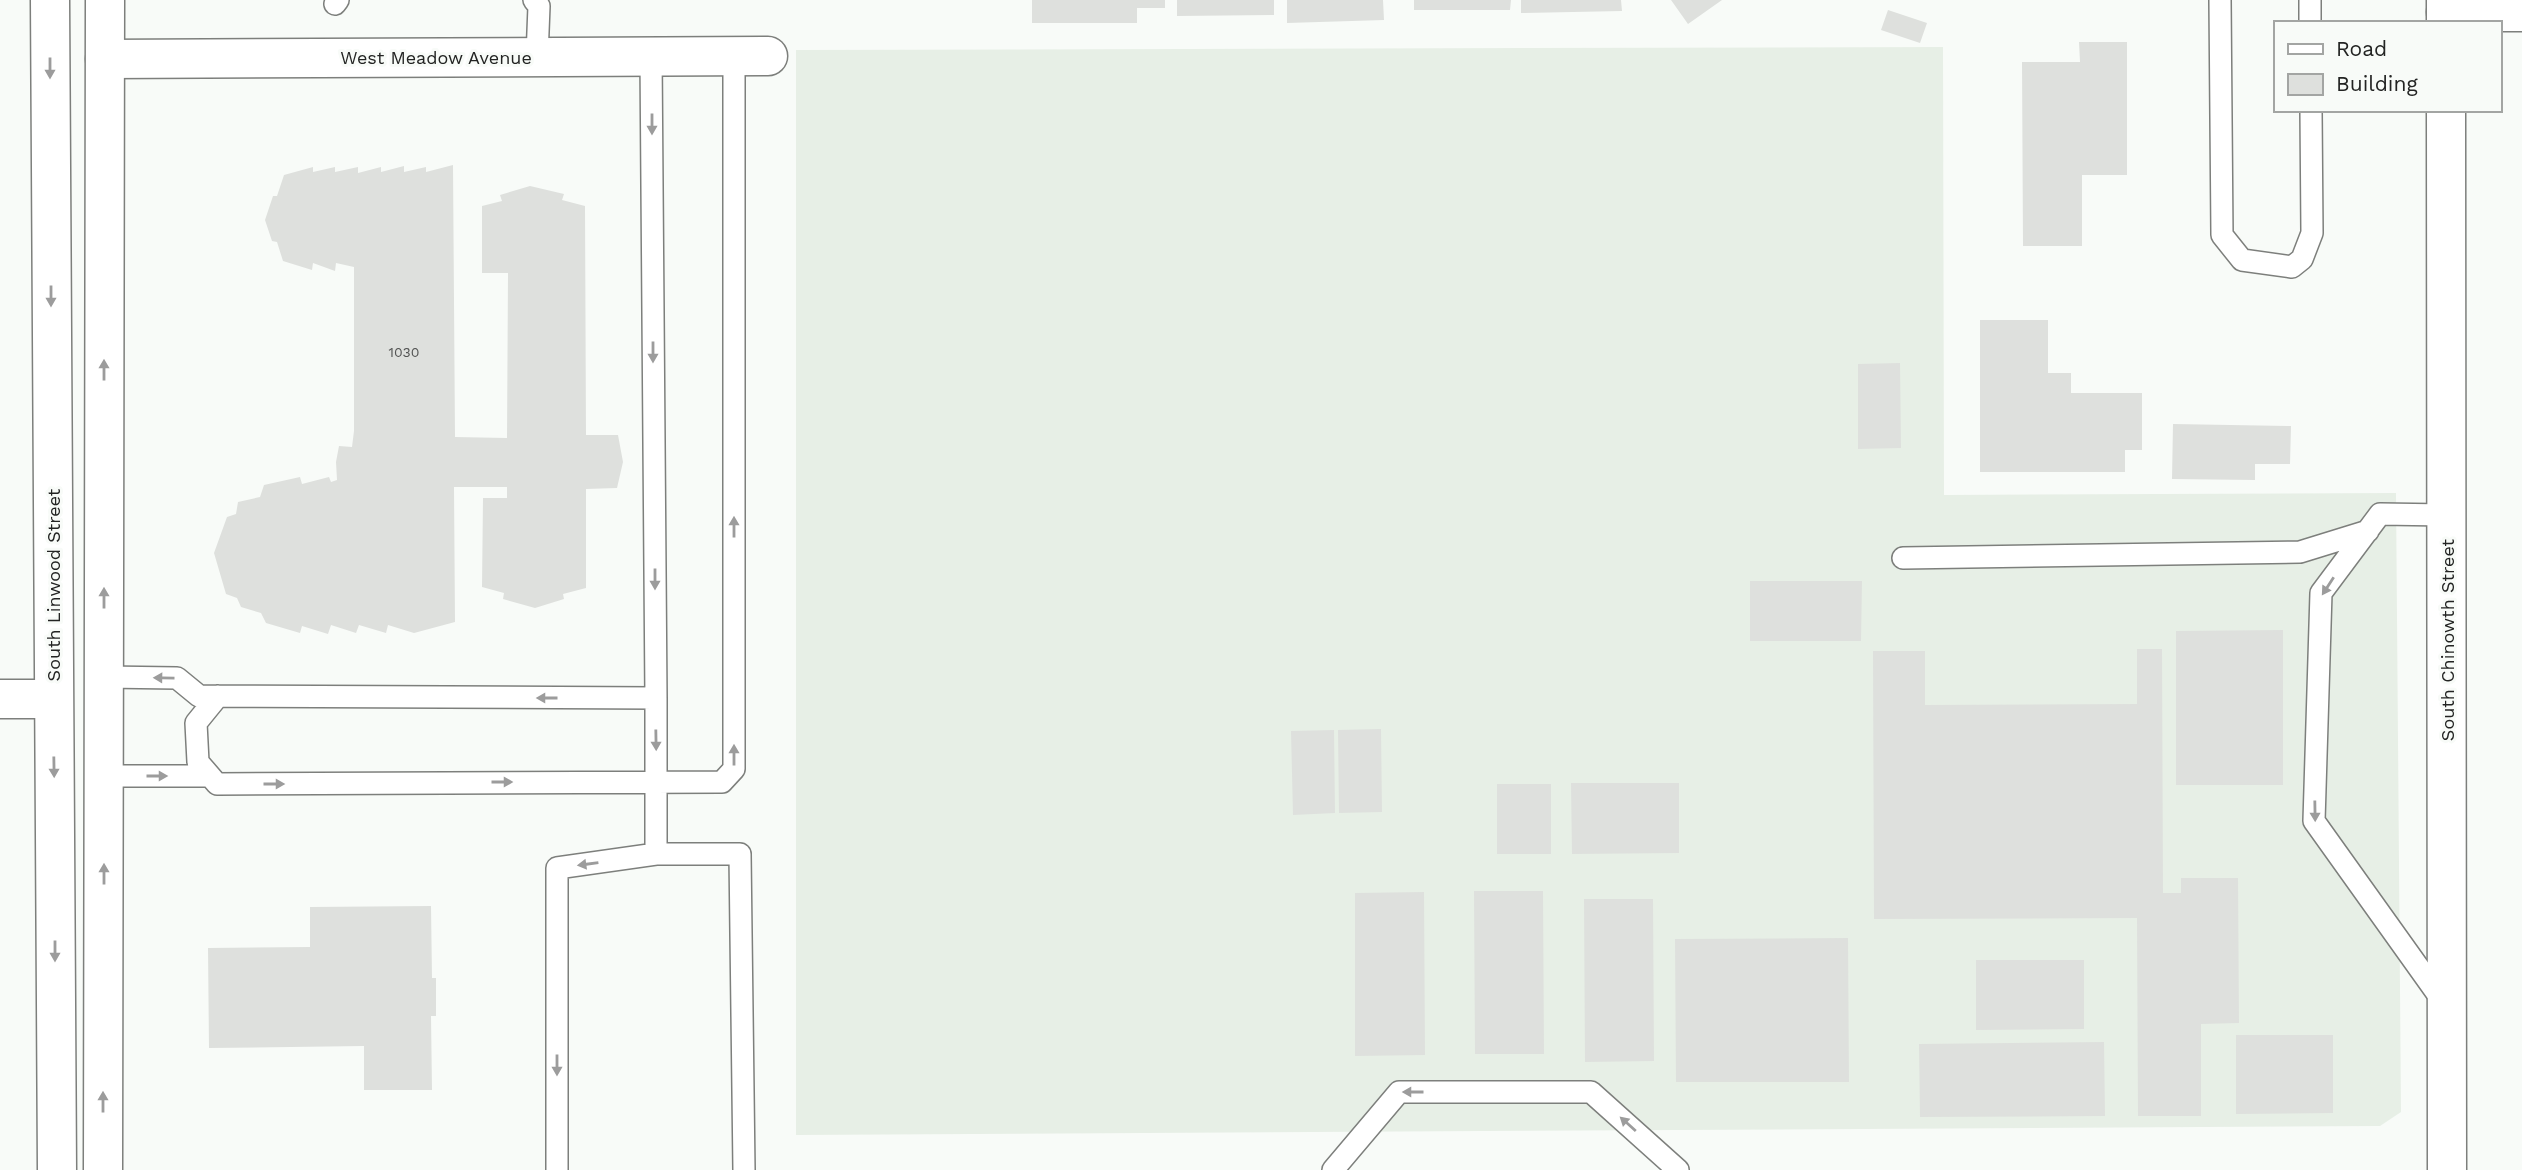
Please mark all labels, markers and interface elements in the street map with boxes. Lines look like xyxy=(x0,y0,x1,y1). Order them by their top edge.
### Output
legend xyxy=(2274,21,2501,112)
text: Road xyxy=(2336,36,2387,61)
street label: West Meadow Avenue xyxy=(340,47,532,68)
one-way arrow xyxy=(44,57,56,79)
text: Building xyxy=(2336,71,2418,96)
one-way arrow xyxy=(646,113,658,135)
one-way arrow xyxy=(45,285,57,307)
one-way arrow xyxy=(647,341,659,363)
house number: 1030 xyxy=(389,344,419,360)
one-way arrow xyxy=(98,359,110,381)
street label: South Linwood Street xyxy=(43,488,64,681)
one-way arrow xyxy=(728,516,740,538)
street label: South Chinowth Street xyxy=(2437,538,2458,741)
one-way arrow xyxy=(649,568,661,590)
one-way arrow xyxy=(2321,576,2334,596)
one-way arrow xyxy=(98,587,109,609)
one-way arrow xyxy=(153,672,175,684)
one-way arrow xyxy=(536,692,558,704)
one-way arrow xyxy=(650,729,662,751)
one-way arrow xyxy=(728,744,740,766)
one-way arrow xyxy=(48,757,60,779)
one-way arrow xyxy=(146,770,168,782)
one-way arrow xyxy=(491,776,513,788)
one-way arrow xyxy=(263,778,285,790)
one-way arrow xyxy=(2309,800,2321,822)
one-way arrow xyxy=(577,859,599,870)
one-way arrow xyxy=(98,863,110,885)
one-way arrow xyxy=(50,941,61,963)
one-way arrow xyxy=(551,1054,563,1076)
one-way arrow xyxy=(1401,1086,1423,1098)
one-way arrow xyxy=(97,1091,109,1113)
one-way arrow xyxy=(1619,1117,1636,1133)

